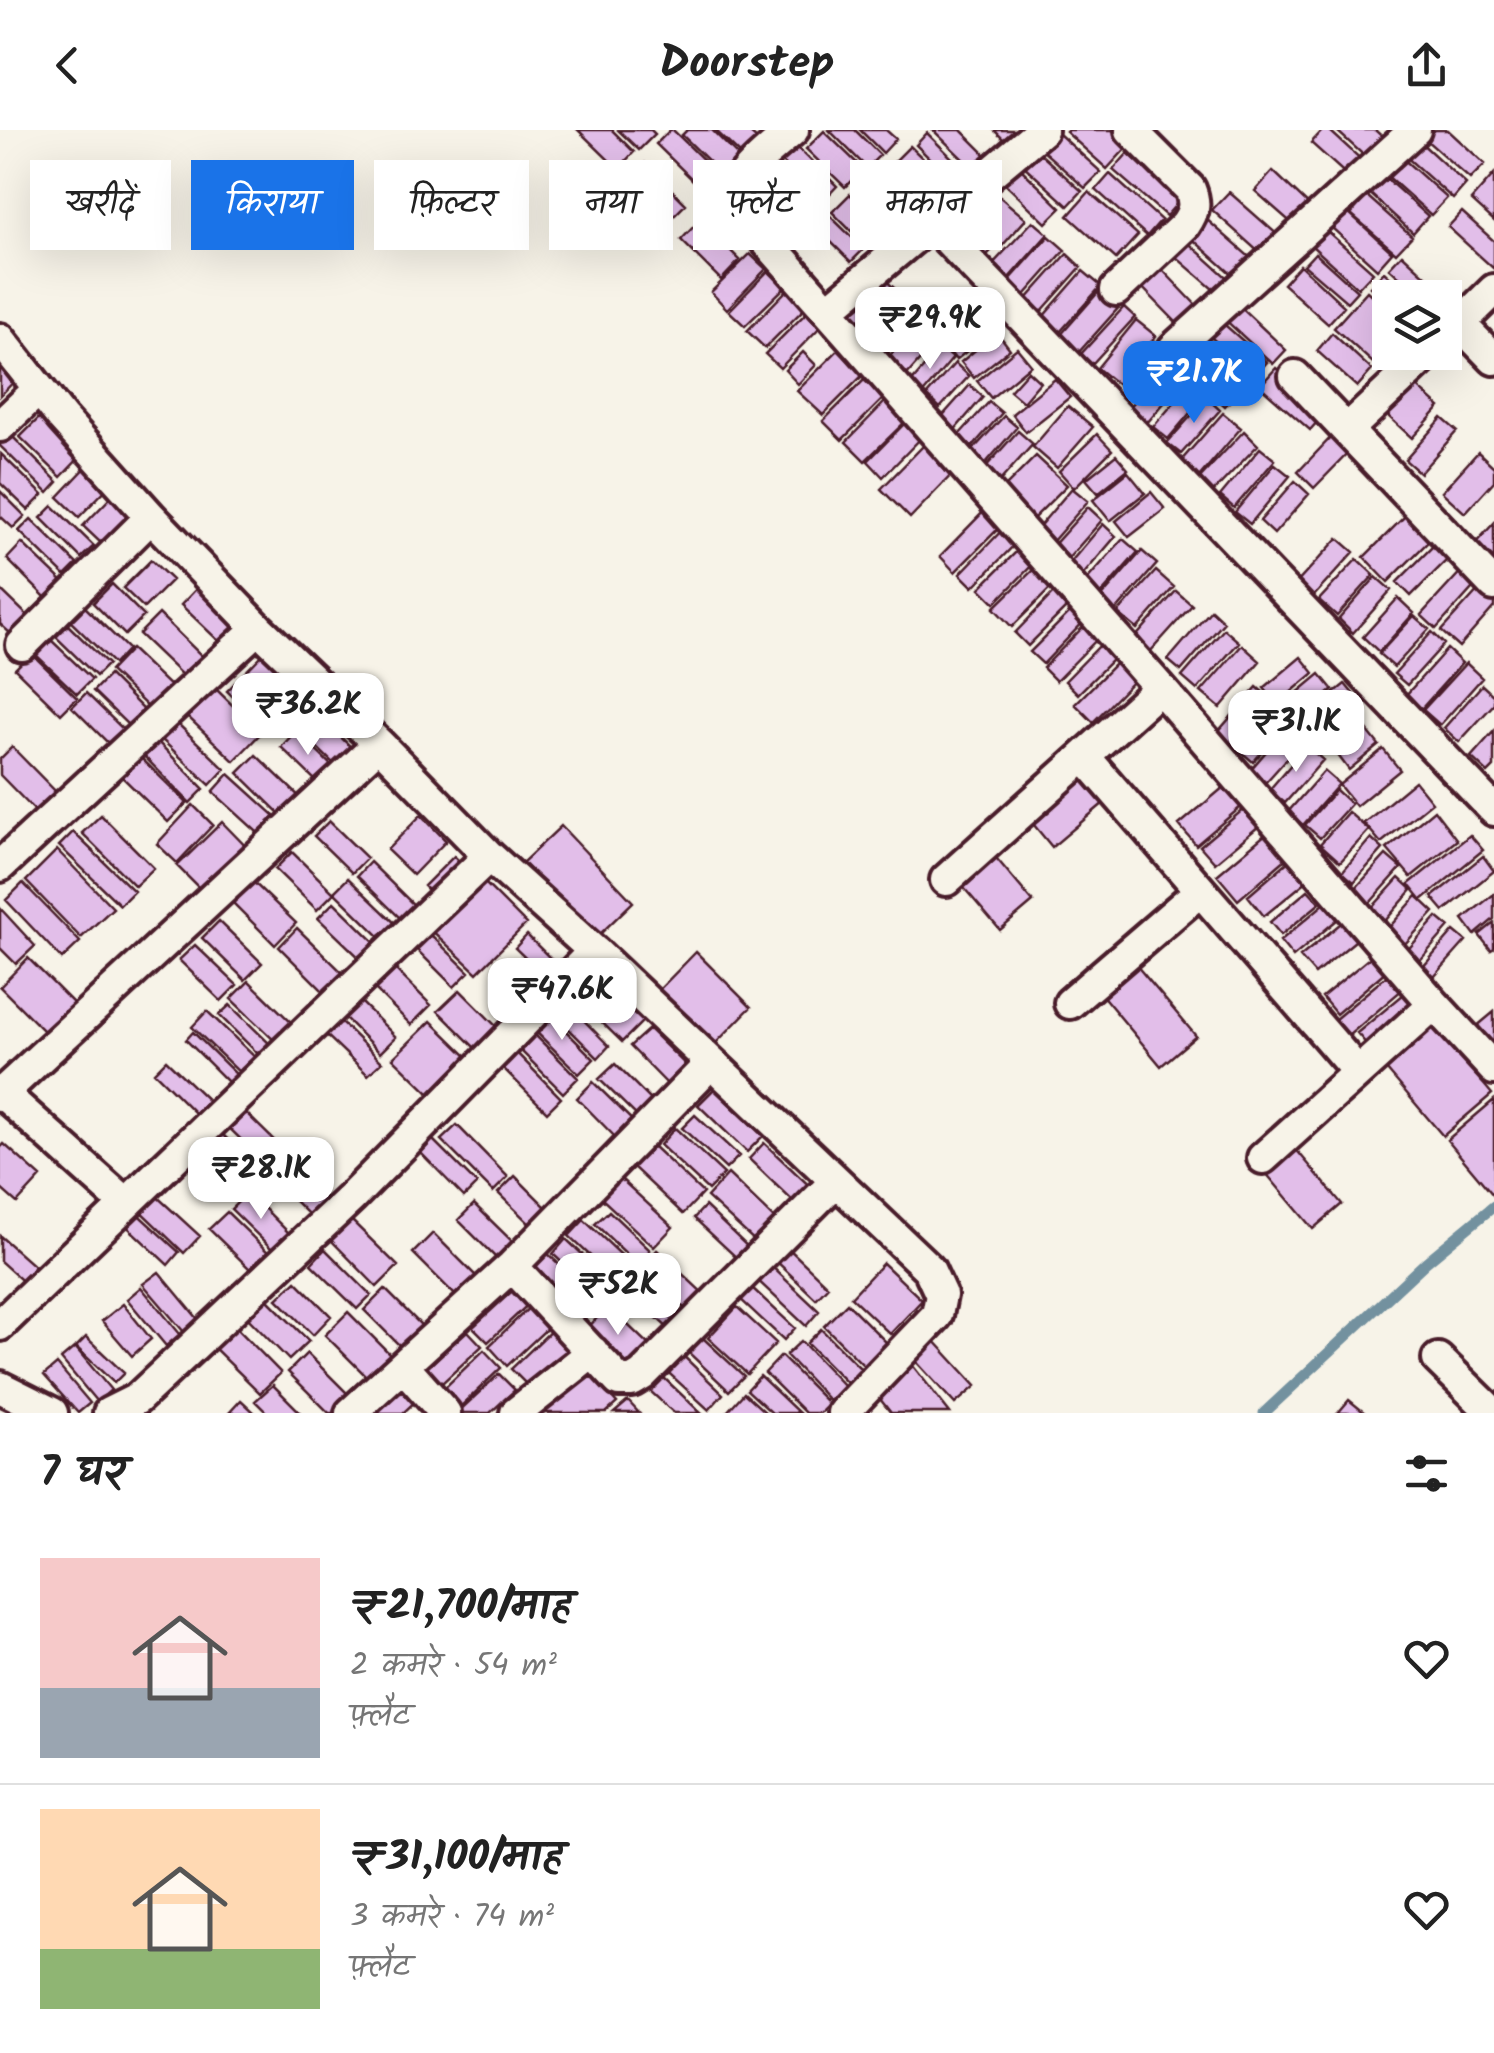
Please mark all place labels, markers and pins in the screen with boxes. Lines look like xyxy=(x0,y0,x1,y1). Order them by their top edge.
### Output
pin: ₹29.9K xyxy=(849,287,1011,372)
pin: ₹21.7K xyxy=(1113,341,1275,426)
pin: ₹36.2K xyxy=(227,673,389,758)
pin: ₹31.1K xyxy=(1215,690,1377,775)
pin: ₹47.6K xyxy=(481,958,643,1043)
pin: ₹28.1K xyxy=(180,1137,342,1222)
pin: ₹52K xyxy=(559,1253,677,1338)

